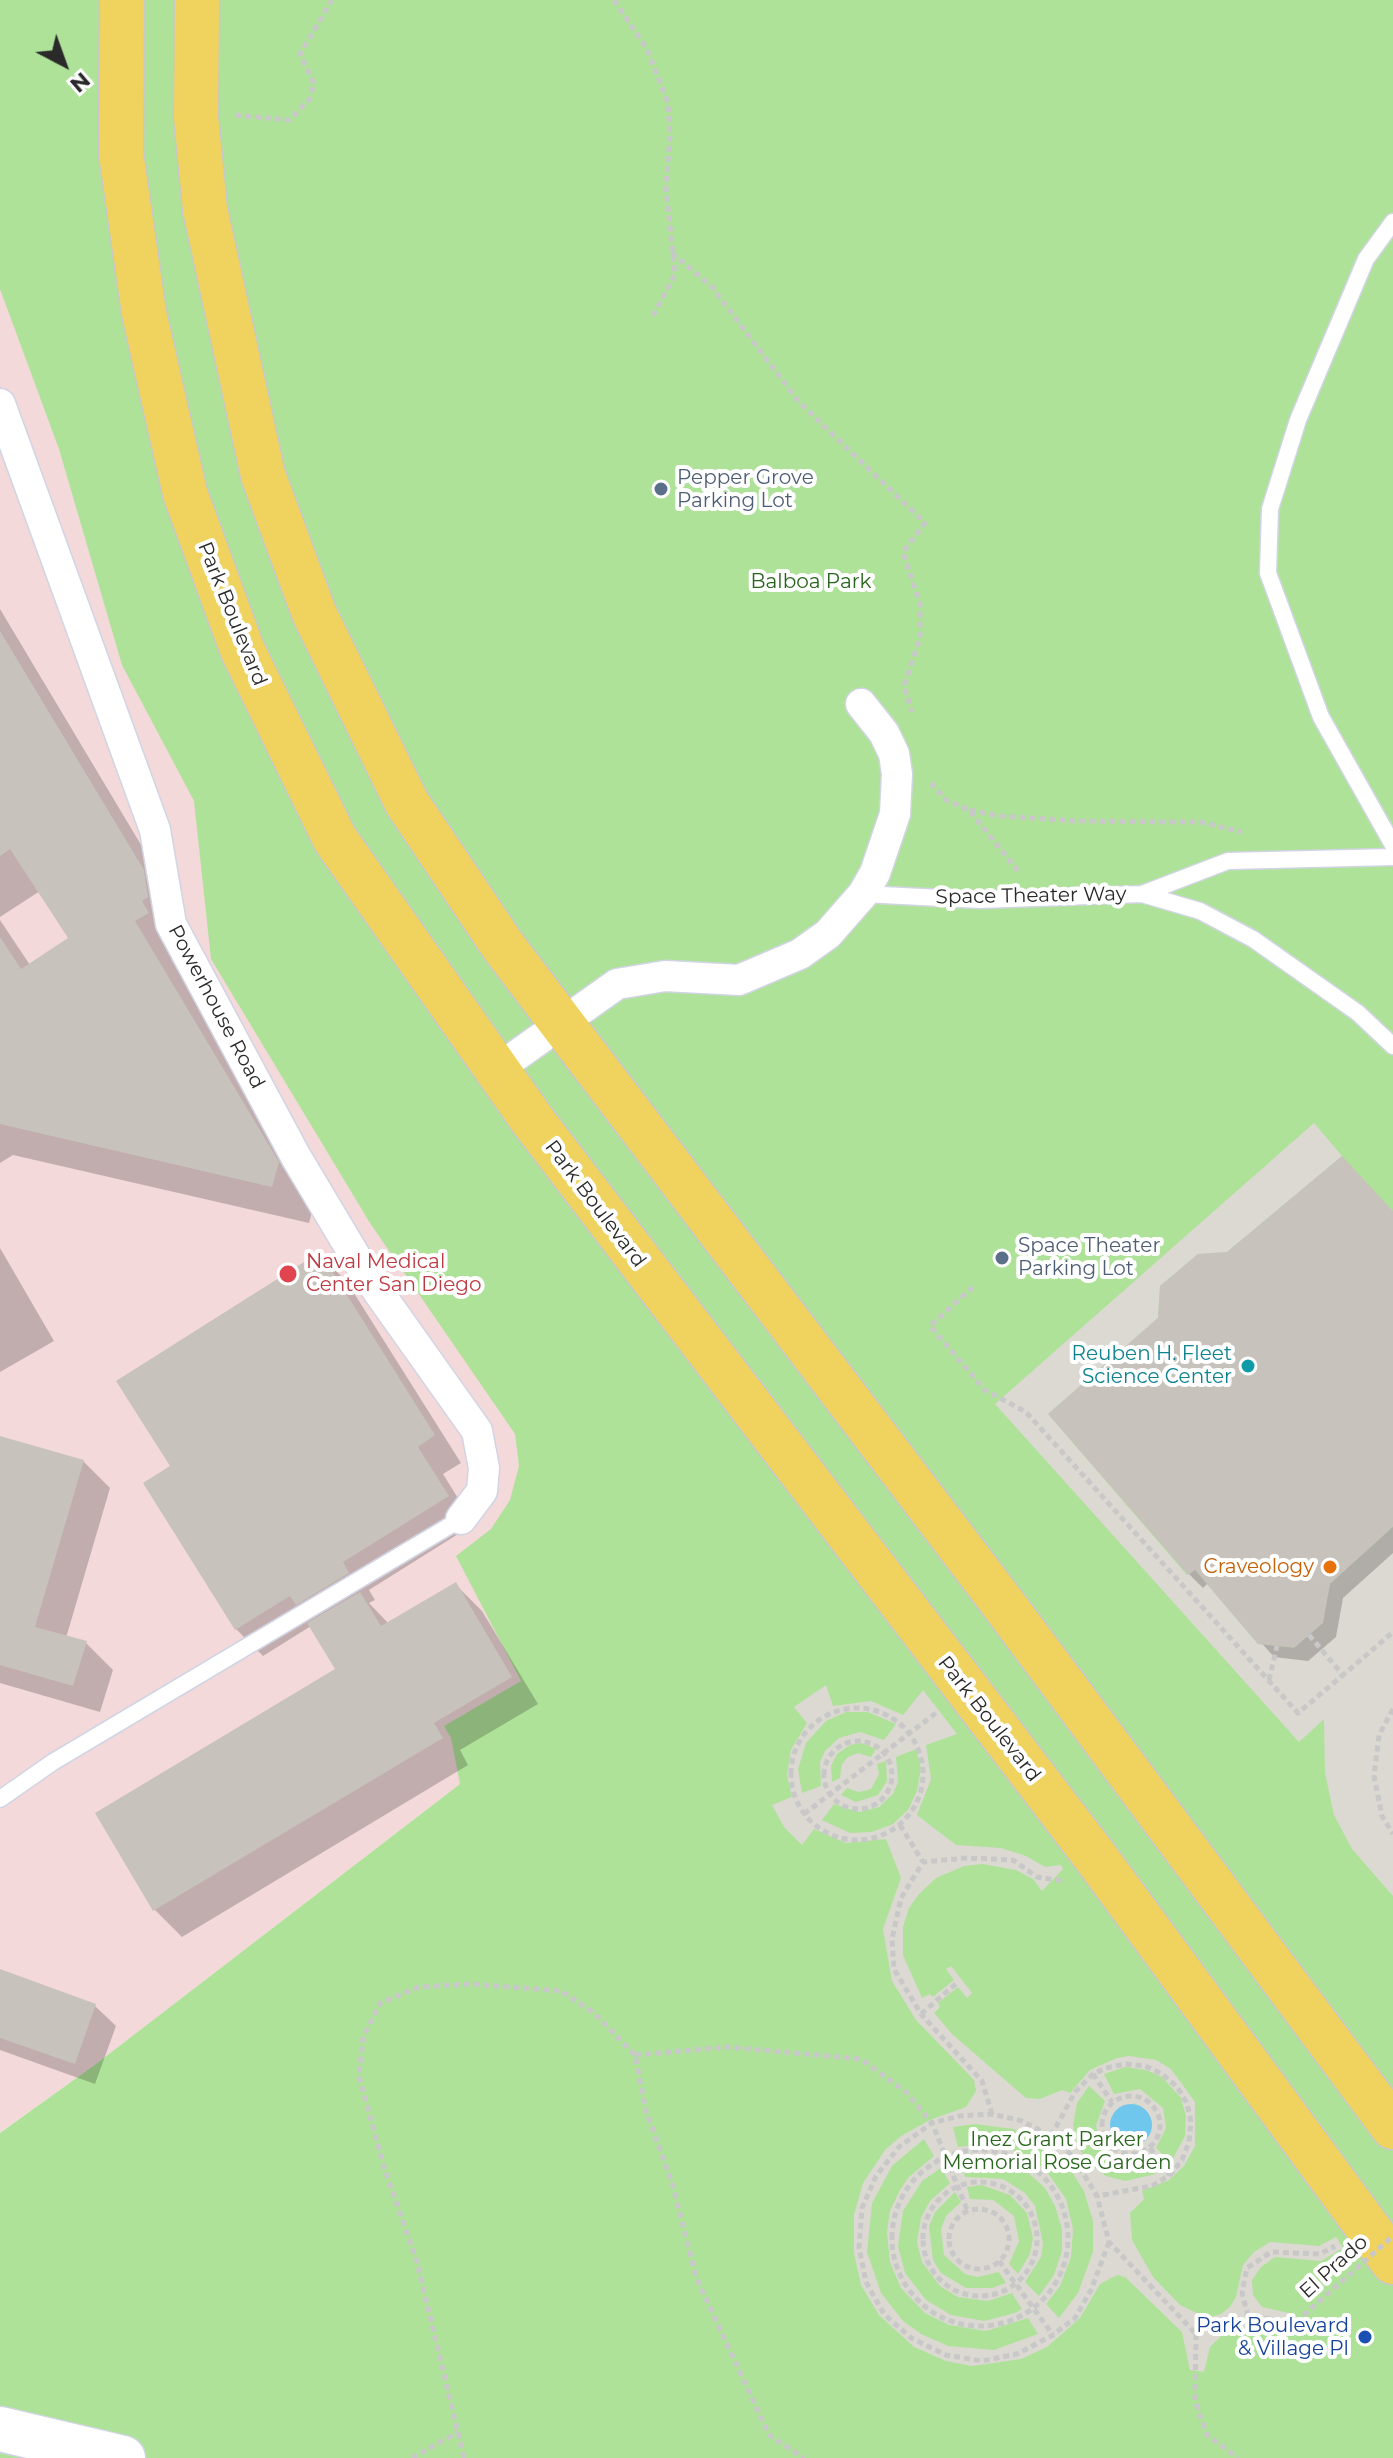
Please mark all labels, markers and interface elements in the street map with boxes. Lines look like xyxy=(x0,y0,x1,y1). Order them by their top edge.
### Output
north arrow xyxy=(24,24,104,104)
text: N xyxy=(65,66,96,99)
place label: Pepper Grove Parking Lot xyxy=(677,466,814,513)
marker: Pepper Grove Parking Lot xyxy=(652,480,670,498)
street label: Park Boulevard xyxy=(192,539,272,689)
park label: Balboa Park xyxy=(750,570,872,594)
street label: Space Theater Way xyxy=(935,882,1127,910)
street label: Powerhouse Road xyxy=(163,921,269,1093)
street label: Park Boulevard xyxy=(539,1136,651,1272)
place label: Space Theater Parking Lot xyxy=(1018,1234,1160,1281)
marker: Space Theater Parking Lot xyxy=(993,1249,1011,1267)
place label: Naval Medical Center San Diego xyxy=(306,1250,481,1297)
marker: Naval Medical Center San Diego xyxy=(277,1263,299,1285)
place label: Reuben H. Fleet Science Center xyxy=(1072,1342,1232,1389)
marker: Reuben H. Fleet Science Center xyxy=(1239,1357,1257,1375)
place label: Craveology xyxy=(1203,1555,1314,1579)
marker: Craveology xyxy=(1321,1558,1339,1576)
street label: Park Boulevard xyxy=(933,1651,1045,1787)
park label: Inez Grant Parker Memorial Rose Garden xyxy=(943,2128,1171,2175)
street label: El Prado xyxy=(1295,2230,1373,2304)
place label: Park Boulevard & Village Pl xyxy=(1196,2314,1349,2361)
marker: Park Boulevard & Village Pl xyxy=(1356,2328,1374,2346)

